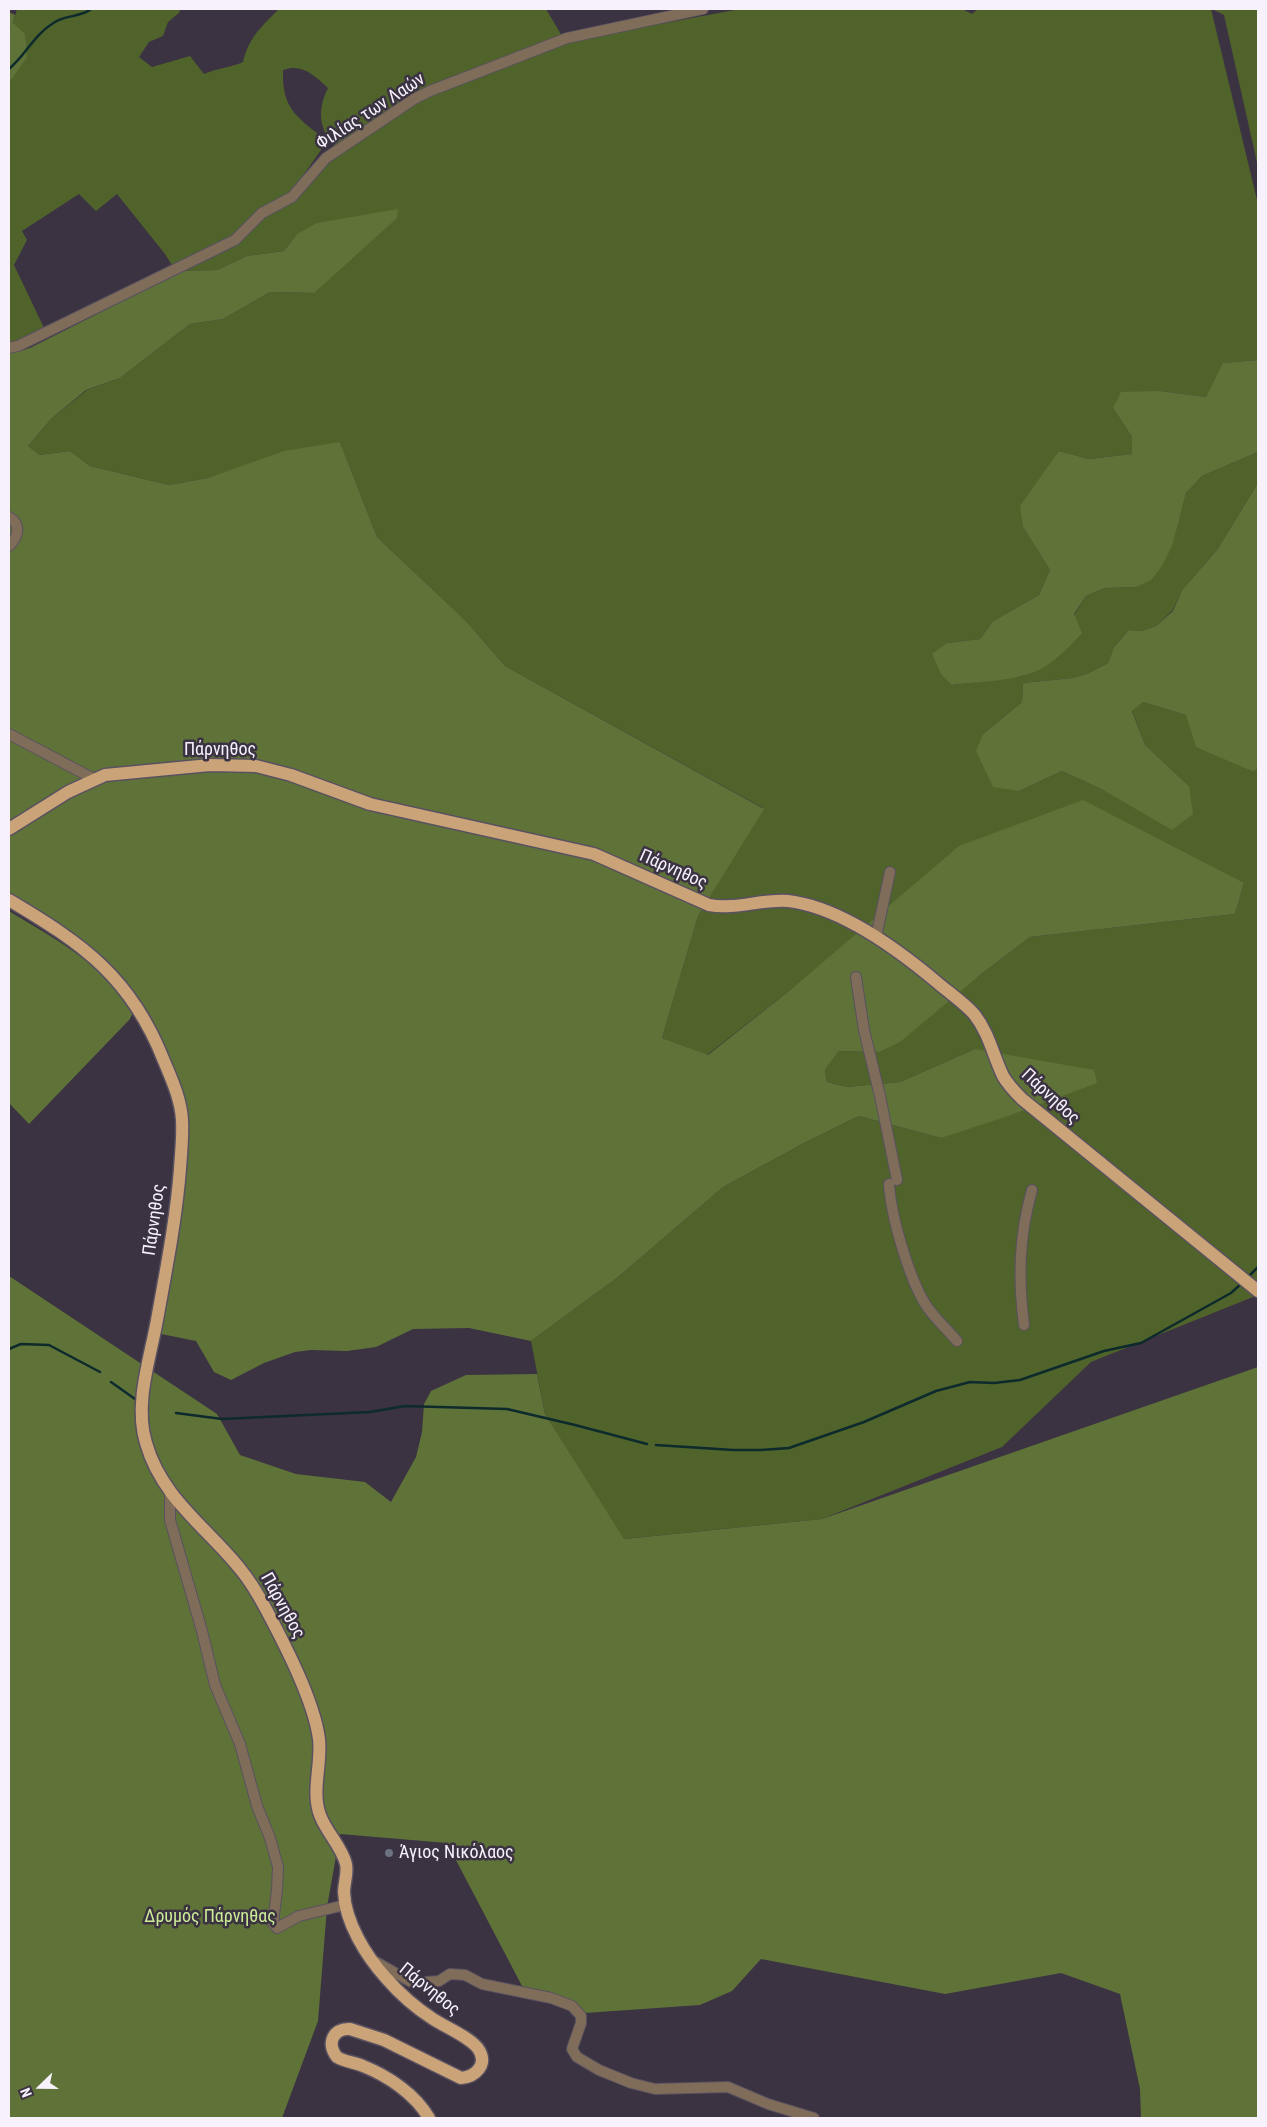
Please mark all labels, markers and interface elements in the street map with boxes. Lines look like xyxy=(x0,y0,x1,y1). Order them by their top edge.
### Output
street label: Φιλίας των Λαών xyxy=(313,69,429,155)
street label: Πάρνηθος xyxy=(184,739,256,761)
street label: Πάρνηθος xyxy=(636,845,710,895)
street label: Πάρνηθος xyxy=(1016,1065,1084,1129)
street label: Πάρνηθος xyxy=(139,1183,171,1257)
street label: Πάρνηθος xyxy=(255,1569,309,1643)
place label: Άγιος Νικόλαος xyxy=(399,1842,514,1864)
marker: Άγιος Νικόλαος xyxy=(383,1847,395,1859)
park label: Δρυμός Πάρνηθας xyxy=(144,1906,276,1928)
street label: Πάρνηθος xyxy=(394,1959,464,2021)
north arrow xyxy=(15,2062,65,2112)
text: N xyxy=(17,2086,35,2100)

